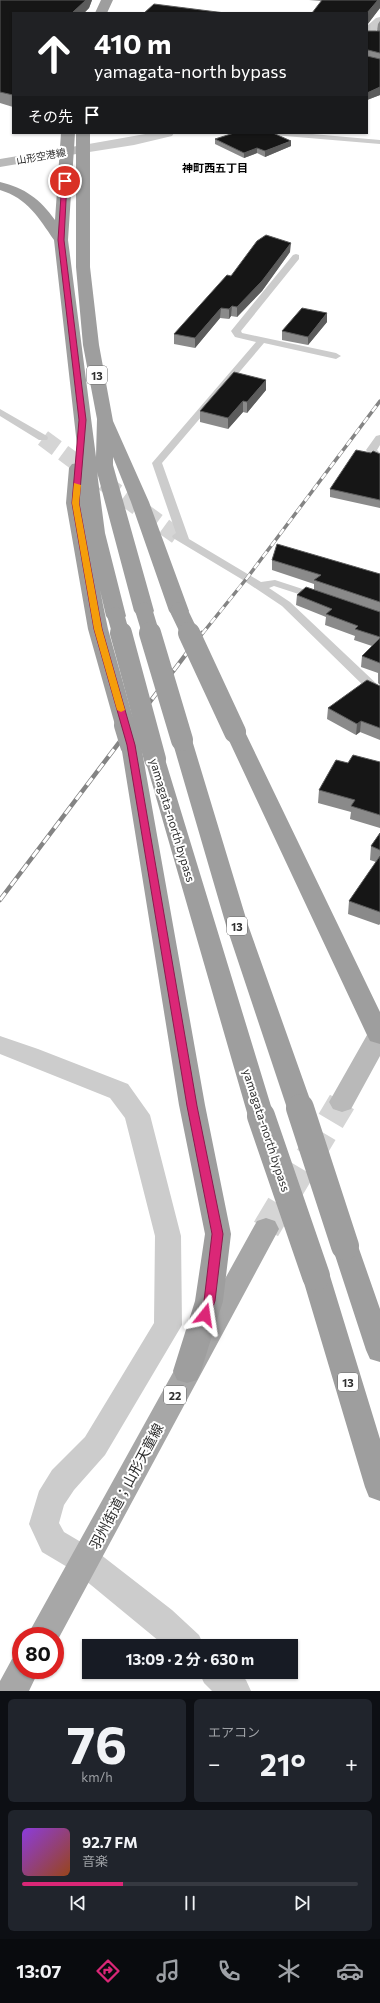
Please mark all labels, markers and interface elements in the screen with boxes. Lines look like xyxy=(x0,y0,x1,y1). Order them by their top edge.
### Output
text: 410 m xyxy=(94,26,171,60)
icon: ahead xyxy=(28,28,80,80)
text: yamagata-north bypass xyxy=(94,60,287,82)
icon: arrive xyxy=(81,104,103,126)
text: その先 xyxy=(28,107,73,125)
street label: 山形空港線 xyxy=(15,146,67,166)
district label: 神町西五丁目 xyxy=(182,161,248,174)
pin xyxy=(48,164,82,198)
icon: arrive xyxy=(54,170,76,192)
road number: 13 xyxy=(87,366,107,384)
street label: yamagata-north bypass xyxy=(148,757,198,883)
road number: 13 xyxy=(227,917,247,935)
street label: yamagata-north bypass xyxy=(240,1067,294,1193)
position arrow xyxy=(184,1294,226,1336)
road number: 13 xyxy=(338,1373,358,1391)
road number: 22 xyxy=(164,1386,186,1404)
street label: 羽州街道；山形天童線 xyxy=(86,1420,166,1552)
speed limit sign: 80 xyxy=(12,1627,64,1679)
text: 13:09 · 2 分 · 630 m xyxy=(126,1650,254,1668)
text: 76 xyxy=(67,1711,127,1775)
text: エアコン xyxy=(208,1724,260,1740)
text: 21° xyxy=(260,1745,306,1782)
text: − xyxy=(208,1750,221,1777)
text: + xyxy=(345,1750,358,1777)
text: km/h xyxy=(81,1769,113,1785)
text: 92.7 FM xyxy=(82,1833,138,1851)
text: 音楽 xyxy=(82,1853,108,1869)
icon: previous xyxy=(67,1892,89,1914)
icon: pause xyxy=(179,1892,201,1914)
icon: next xyxy=(291,1892,313,1914)
icon: directions xyxy=(94,1957,122,1985)
icon: music xyxy=(154,1957,182,1985)
icon: phone xyxy=(215,1957,243,1985)
icon: climate xyxy=(275,1957,303,1985)
icon: car xyxy=(336,1957,364,1985)
text: 13:07 xyxy=(16,1960,61,1982)

